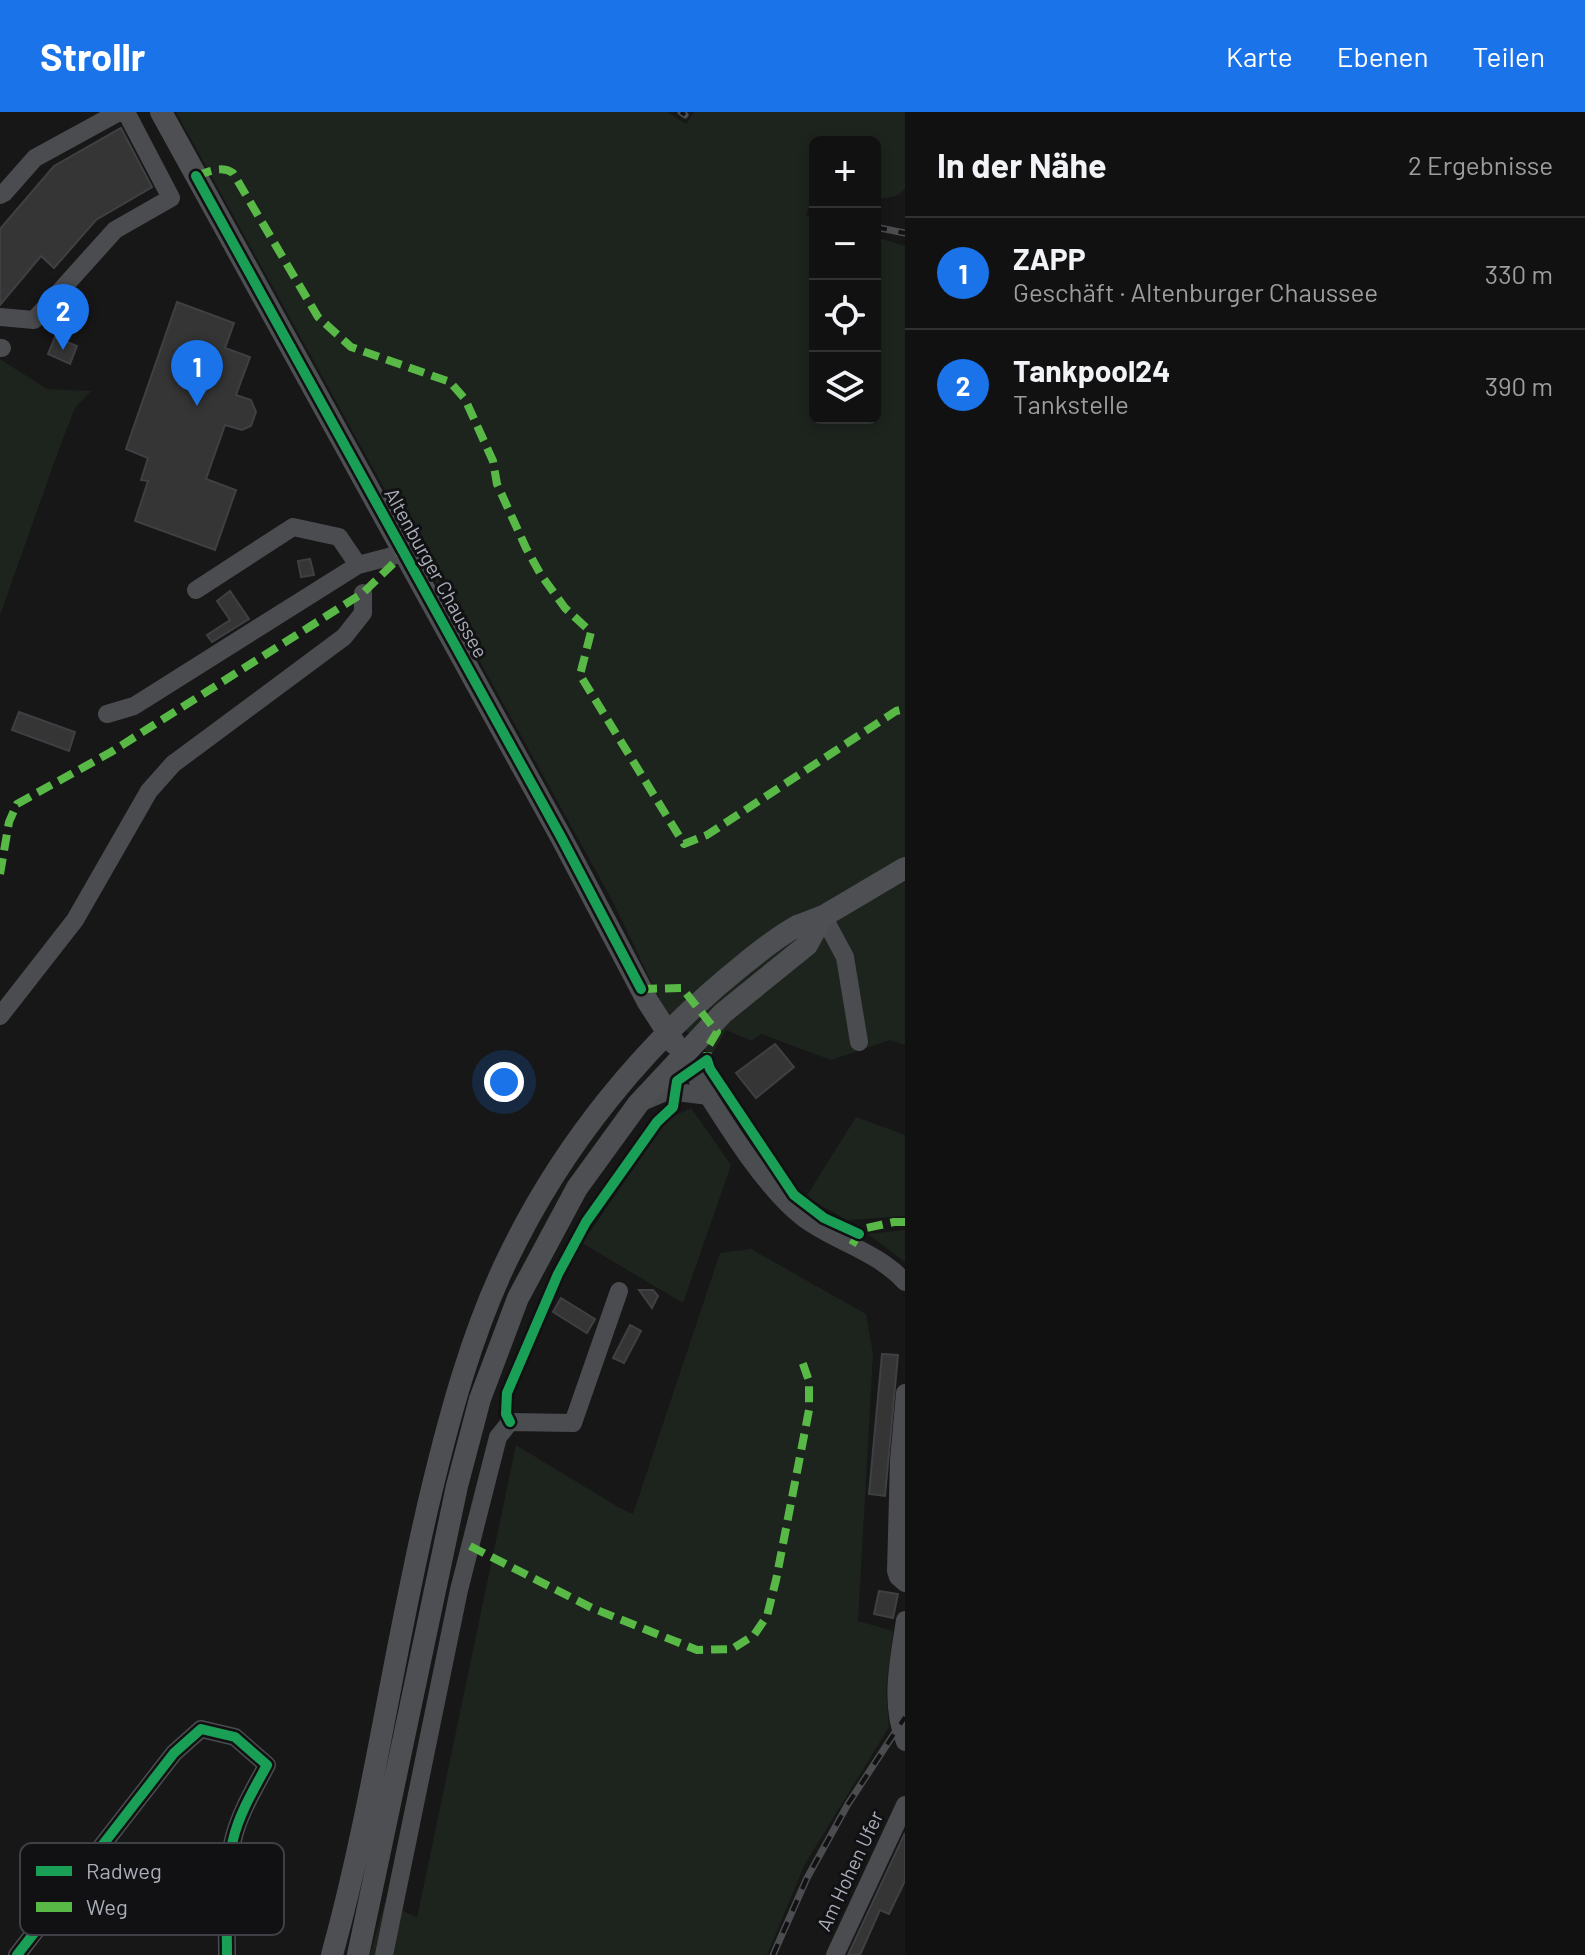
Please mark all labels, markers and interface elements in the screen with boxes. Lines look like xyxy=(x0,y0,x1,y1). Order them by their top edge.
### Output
text: Strollr xyxy=(40,33,145,79)
text: Karte xyxy=(1226,39,1293,73)
text: Ebenen xyxy=(1337,39,1429,73)
text: Teilen xyxy=(1473,39,1545,73)
map controls xyxy=(809,136,881,424)
button: + xyxy=(809,136,881,208)
text: In der Nähe xyxy=(937,144,1107,185)
text: 2 Ergebnisse xyxy=(1408,149,1553,180)
button: − xyxy=(809,208,881,280)
text: ZAPP xyxy=(1013,240,1086,276)
text: 1 xyxy=(958,258,968,289)
text: 330 m xyxy=(1485,258,1553,289)
text: Geschäft · Altenburger Chaussee xyxy=(1013,276,1378,307)
button: locate xyxy=(809,280,881,352)
pin: 2 xyxy=(37,284,89,350)
pin: 1 xyxy=(171,340,223,406)
button: layers xyxy=(809,352,881,424)
text: Tankpool24 xyxy=(1013,352,1170,388)
text: 2 xyxy=(956,370,970,401)
text: 390 m xyxy=(1485,370,1553,401)
text: Tankstelle xyxy=(1013,388,1129,419)
street label: Altenburger Chaussee xyxy=(380,483,494,662)
your location xyxy=(484,1062,524,1102)
street label: Am Hohen Ufer xyxy=(811,1807,887,1934)
legend xyxy=(20,1843,284,1935)
text: Radweg xyxy=(86,1857,162,1883)
text: Weg xyxy=(86,1893,128,1919)

